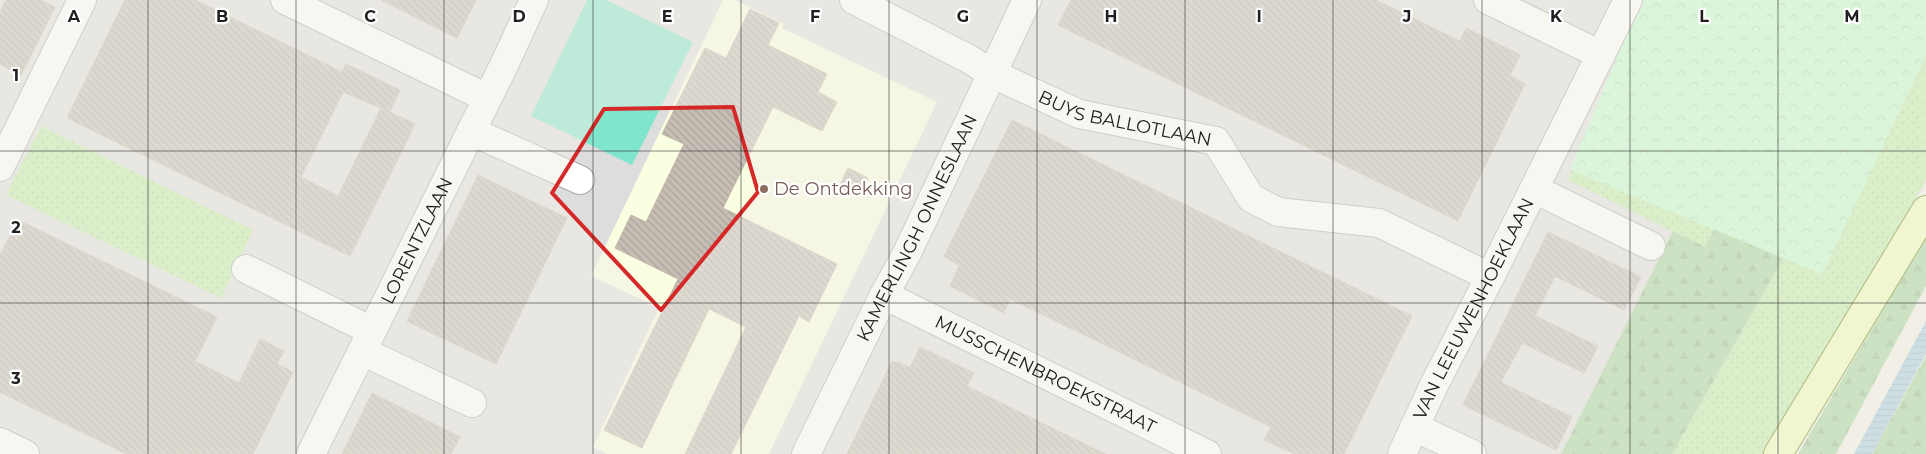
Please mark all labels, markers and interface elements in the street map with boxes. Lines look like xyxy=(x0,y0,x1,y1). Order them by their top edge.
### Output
text: A xyxy=(67,7,81,26)
text: B xyxy=(216,7,228,26)
text: C xyxy=(364,7,376,26)
text: D xyxy=(512,7,526,26)
text: E xyxy=(662,7,672,26)
text: F xyxy=(810,7,820,26)
text: G xyxy=(957,7,969,26)
text: H xyxy=(1105,7,1117,26)
text: I xyxy=(1256,7,1262,26)
text: J xyxy=(1402,7,1411,26)
text: K xyxy=(1550,7,1563,26)
text: L xyxy=(1699,7,1709,26)
text: M xyxy=(1844,7,1860,26)
text: 1 xyxy=(13,66,19,85)
street label: BUYS BALLOTLAAN xyxy=(1035,86,1213,151)
street label: KAMERLINGH ONNESLAAN xyxy=(852,111,982,345)
street label: LORENTZLAAN xyxy=(376,174,457,308)
place label: De Ontdekking xyxy=(774,178,913,200)
marker: De Ontdekking xyxy=(758,183,770,195)
street label: VAN LEEUWENHOEKLAAN xyxy=(1409,194,1539,423)
text: 2 xyxy=(11,218,21,237)
street label: MUSSCHENBROEKSTRAAT xyxy=(931,311,1160,439)
text: 3 xyxy=(10,369,21,388)

